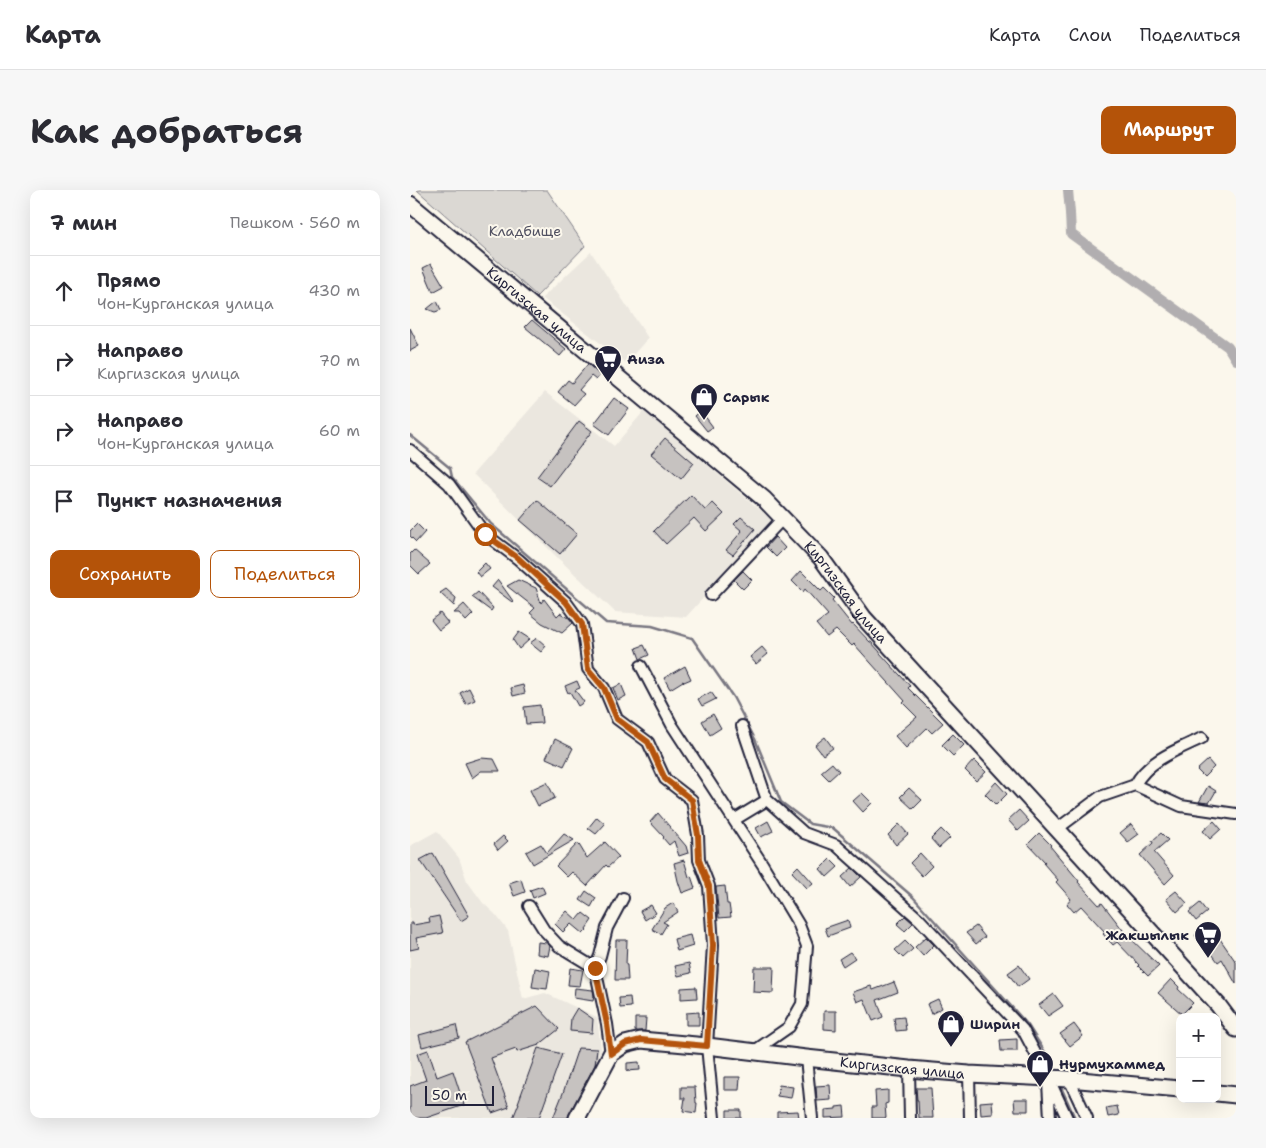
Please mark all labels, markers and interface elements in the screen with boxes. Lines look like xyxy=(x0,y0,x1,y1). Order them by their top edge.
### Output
text: Карта xyxy=(25,19,101,51)
text: Карта xyxy=(989,23,1040,47)
text: Слои xyxy=(1068,23,1112,47)
text: Поделиться xyxy=(1140,23,1241,47)
button: Маршрут xyxy=(1101,106,1236,154)
text: Как добраться xyxy=(30,107,303,154)
text: 7 мин xyxy=(50,209,117,237)
text: Пешком · 560 m xyxy=(230,212,360,233)
park label: Кладбище xyxy=(489,222,561,240)
street label: Киргизская улица xyxy=(483,263,591,357)
text: Прямо xyxy=(97,268,161,293)
icon: ahead xyxy=(50,277,78,305)
text: 430 m xyxy=(309,280,360,301)
text: Чон-Курганская улица xyxy=(97,293,274,314)
text: Направо xyxy=(97,338,183,363)
supermarket icon: Аиза xyxy=(593,344,623,383)
icon: right xyxy=(50,347,78,375)
text: 70 m xyxy=(319,350,360,371)
place label: Аиза xyxy=(627,350,665,368)
text: Киргизская улица xyxy=(97,363,240,384)
shop icon: Сарык xyxy=(689,382,719,421)
place label: Сарык xyxy=(723,388,770,406)
text: Направо xyxy=(97,408,183,433)
icon: right xyxy=(50,417,78,445)
text: 60 m xyxy=(319,420,360,441)
text: Чон-Курганская улица xyxy=(97,433,274,454)
icon: arrive xyxy=(50,487,78,515)
text: Пункт назначения xyxy=(97,488,282,513)
route start xyxy=(474,523,497,546)
street label: Киргизская улица xyxy=(800,537,892,647)
button: Сохранить xyxy=(50,550,200,598)
button: Поделиться xyxy=(210,550,360,598)
supermarket icon: Жакшылык xyxy=(1193,920,1223,959)
place label: Жакшылык xyxy=(1105,926,1189,944)
route end xyxy=(584,957,607,980)
shop icon: Ширин xyxy=(936,1009,966,1048)
map controls xyxy=(1176,1013,1221,1103)
button: + xyxy=(1176,1013,1221,1058)
place label: Ширин xyxy=(970,1015,1020,1033)
shop icon: Нурмухаммед xyxy=(1025,1049,1055,1088)
street label: Киргизская улица xyxy=(839,1053,966,1083)
place label: Нурмухаммед xyxy=(1059,1055,1165,1073)
button: − xyxy=(1176,1058,1221,1103)
scale bar xyxy=(425,1083,494,1106)
text: 50 m xyxy=(432,1086,467,1104)

